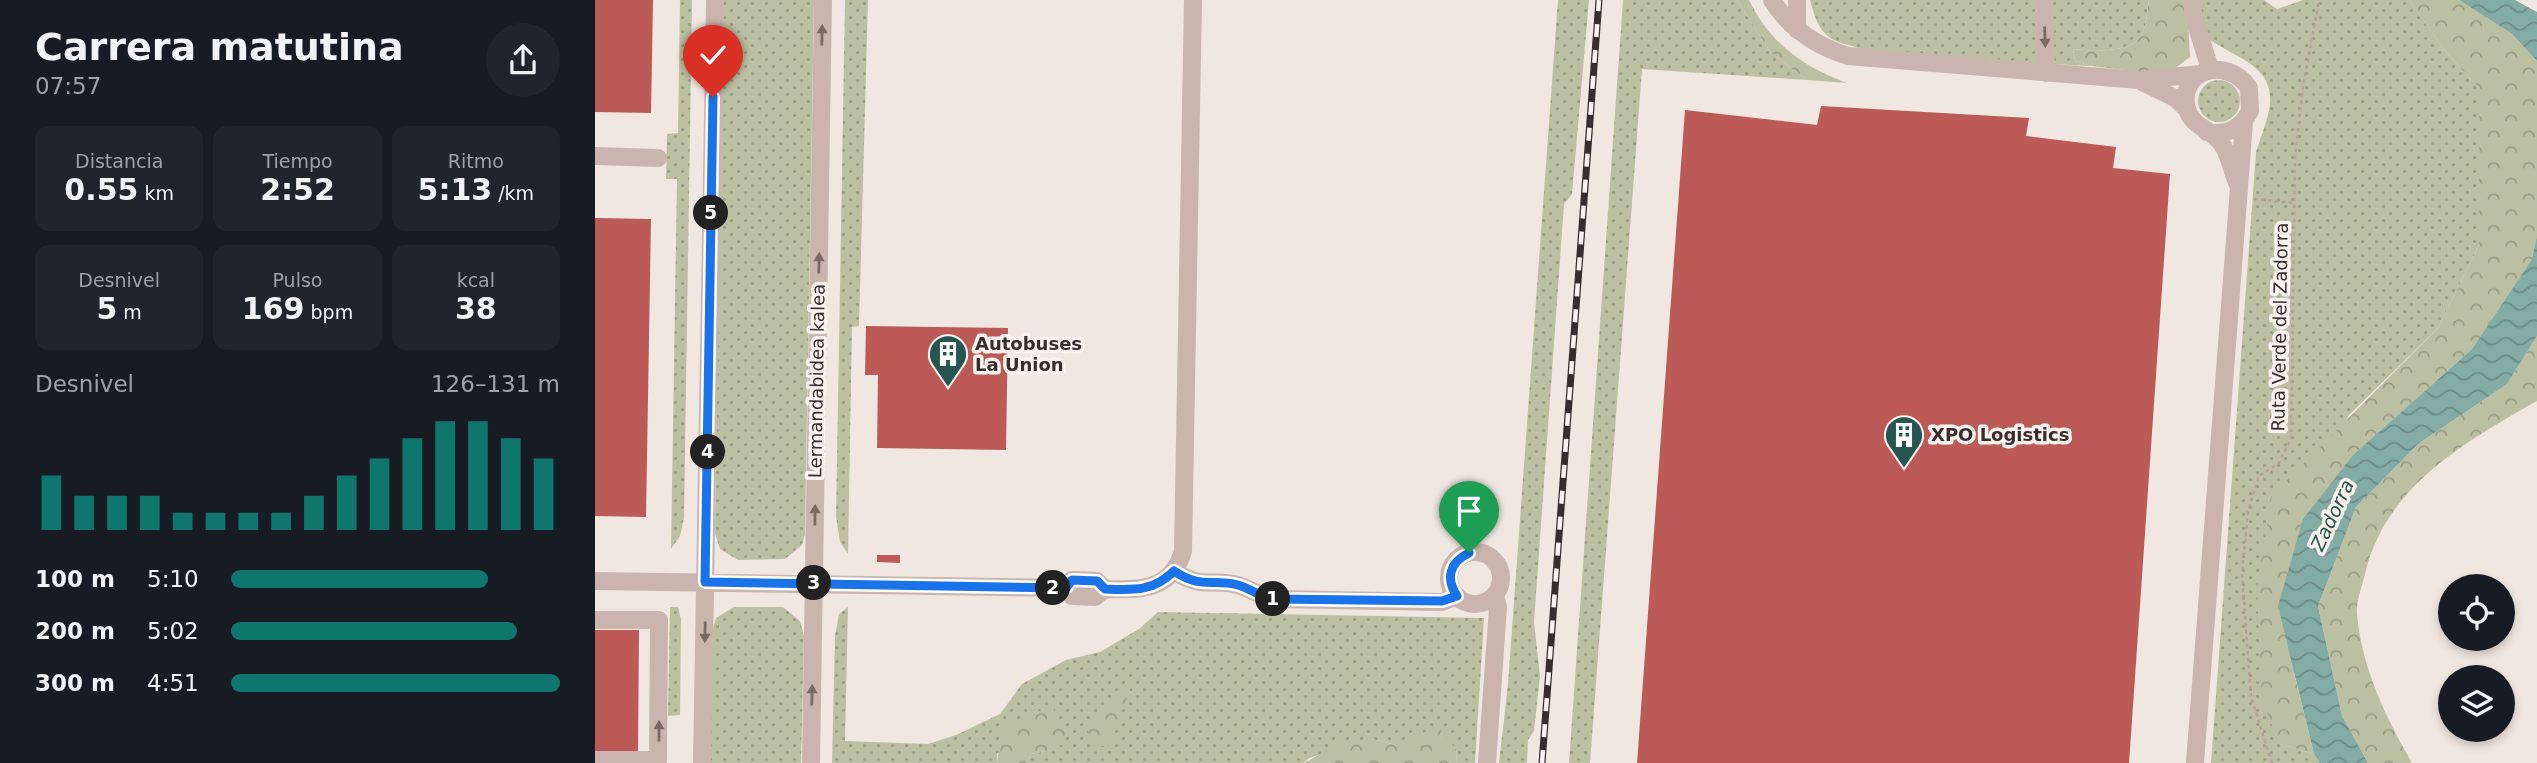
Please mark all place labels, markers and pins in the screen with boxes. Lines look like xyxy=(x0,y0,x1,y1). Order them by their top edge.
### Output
pin xyxy=(683,25,743,97)
pin: 5 xyxy=(694,196,729,230)
building icon: Autobuses La Union xyxy=(927,333,969,388)
place label: Autobuses La Union xyxy=(975,333,1082,375)
building icon: XPO Logistics xyxy=(1883,414,1925,469)
place label: XPO Logistics xyxy=(1931,424,2069,445)
pin: 4 xyxy=(691,434,725,470)
pin xyxy=(1439,481,1499,553)
pin: 3 xyxy=(797,566,831,600)
pin: 2 xyxy=(1035,570,1071,606)
pin: 1 xyxy=(1255,582,1291,616)

